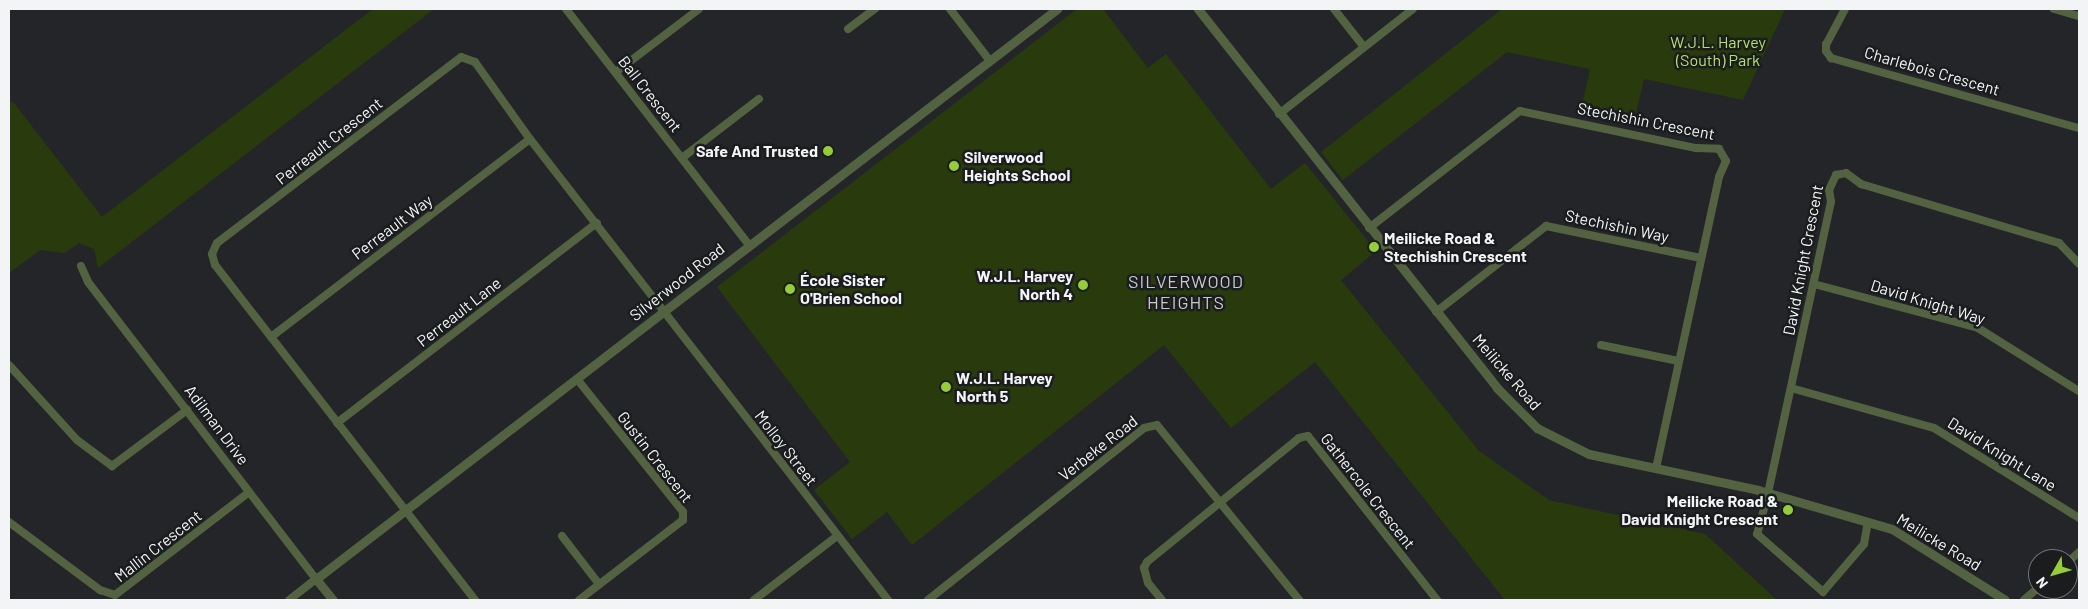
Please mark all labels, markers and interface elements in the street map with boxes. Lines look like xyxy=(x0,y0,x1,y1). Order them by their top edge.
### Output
park label: W.J.L. Harvey (South) Park xyxy=(1670,32,1766,70)
street label: Charlebois Crescent xyxy=(1862,43,2002,99)
street label: Ball Crescent xyxy=(614,52,686,136)
street label: Perreault Crescent xyxy=(272,93,386,189)
street label: Stechishin Crescent xyxy=(1576,98,1716,144)
place label: Safe And Trusted xyxy=(696,141,818,161)
marker: Safe And Trusted xyxy=(822,145,834,157)
place label: Silverwood Heights School xyxy=(964,147,1070,185)
marker: Silverwood Heights School xyxy=(948,160,960,172)
street label: David Knight Crescent xyxy=(1779,183,1827,337)
street label: Perreault Way xyxy=(348,190,436,264)
street label: Stechishin Way xyxy=(1563,206,1671,246)
place label: Meilicke Road & Stechishin Crescent xyxy=(1384,228,1527,266)
street label: Silverwood Road xyxy=(626,239,728,325)
marker: Meilicke Road & Stechishin Crescent xyxy=(1368,241,1380,253)
place label: W.J.L. Harvey North 4 xyxy=(976,266,1073,304)
place label: École Sister O'Brien School xyxy=(800,270,902,308)
district label: SILVERWOOD HEIGHTS xyxy=(1127,271,1245,314)
street label: Perreault Lane xyxy=(413,273,505,351)
street label: David Knight Way xyxy=(1868,275,1988,329)
marker: W.J.L. Harvey North 4 xyxy=(1077,279,1089,291)
marker: École Sister O'Brien School xyxy=(784,283,796,295)
street label: Meilicke Road xyxy=(1469,330,1545,414)
place label: W.J.L. Harvey North 5 xyxy=(956,368,1053,406)
street label: Adilman Drive xyxy=(181,381,253,469)
marker: W.J.L. Harvey North 5 xyxy=(940,381,952,393)
street label: Molloy Street xyxy=(751,407,821,489)
street label: Gustin Crescent xyxy=(613,408,697,506)
street label: Verbeke Road xyxy=(1055,411,1141,485)
street label: David Knight Lane xyxy=(1944,413,2060,495)
street label: Gathercole Crescent xyxy=(1317,429,1419,553)
place label: Meilicke Road & David Knight Crescent xyxy=(1621,491,1778,529)
marker: Meilicke Road & David Knight Crescent xyxy=(1782,504,1794,516)
street label: Mallin Crescent xyxy=(110,506,206,586)
street label: Meilicke Road xyxy=(1893,509,1985,575)
north arrow xyxy=(2028,549,2078,599)
text: N xyxy=(2032,574,2051,592)

